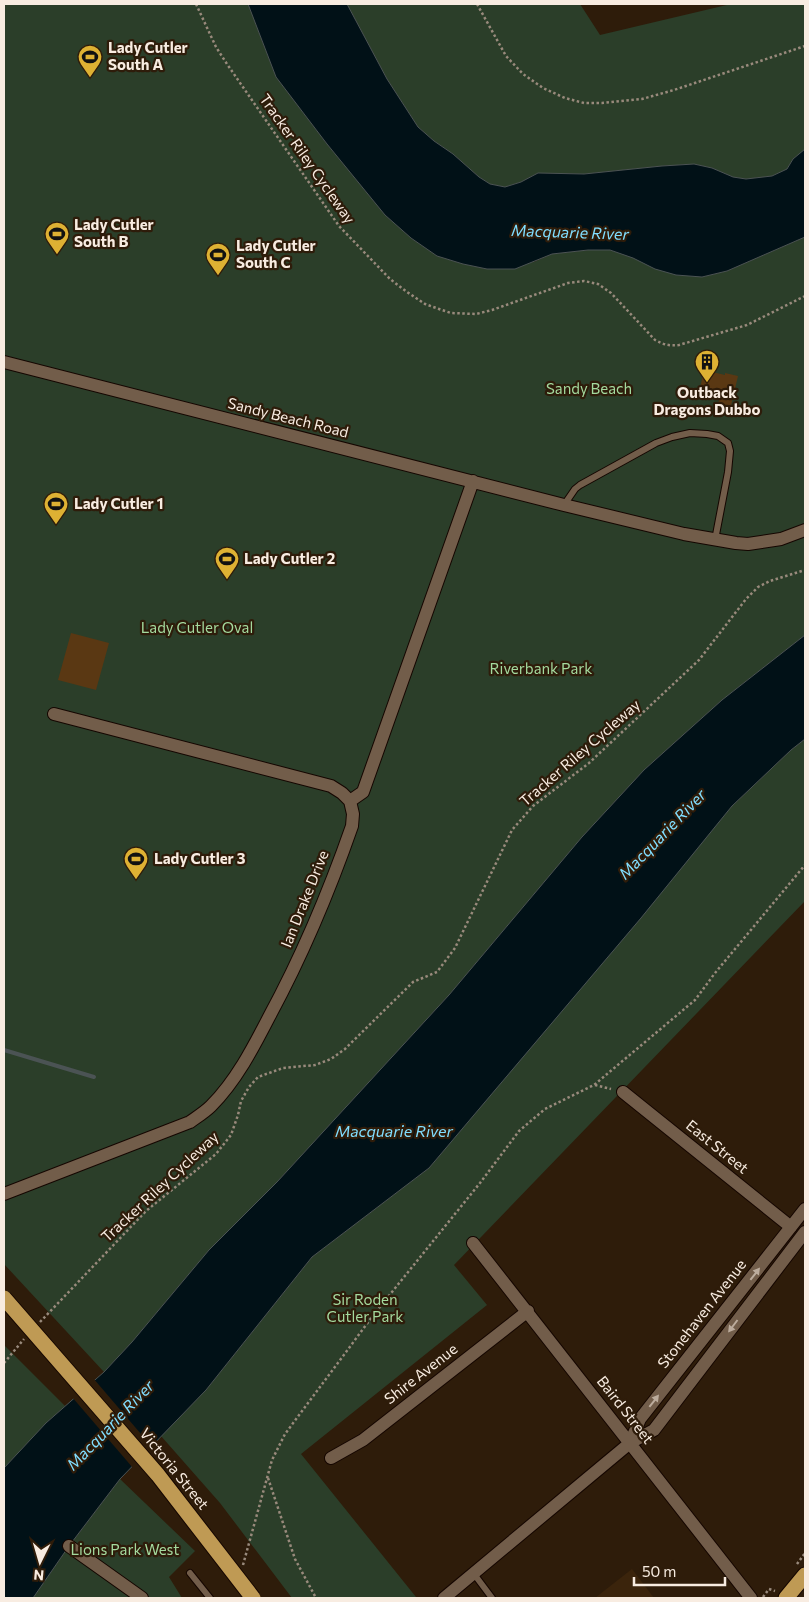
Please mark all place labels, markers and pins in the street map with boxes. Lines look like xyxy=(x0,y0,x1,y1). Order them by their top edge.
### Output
place label: Lady Cutler South A xyxy=(108,38,188,73)
sports icon: Lady Cutler South A xyxy=(77,44,103,78)
place label: Lady Cutler South B xyxy=(74,215,154,250)
sports icon: Lady Cutler South B xyxy=(44,221,70,255)
place label: Lady Cutler South C xyxy=(236,236,316,271)
sports icon: Lady Cutler South C xyxy=(205,242,231,276)
building icon: Outback Dragons Dubbo xyxy=(694,349,720,383)
place label: Outback Dragons Dubbo xyxy=(654,383,760,418)
sports icon: Lady Cutler 1 xyxy=(43,491,69,525)
place label: Lady Cutler 1 xyxy=(74,494,163,512)
sports icon: Lady Cutler 2 xyxy=(214,546,240,580)
place label: Lady Cutler 2 xyxy=(244,549,335,567)
sports icon: Lady Cutler 3 xyxy=(123,846,149,880)
place label: Lady Cutler 3 xyxy=(154,849,246,867)

